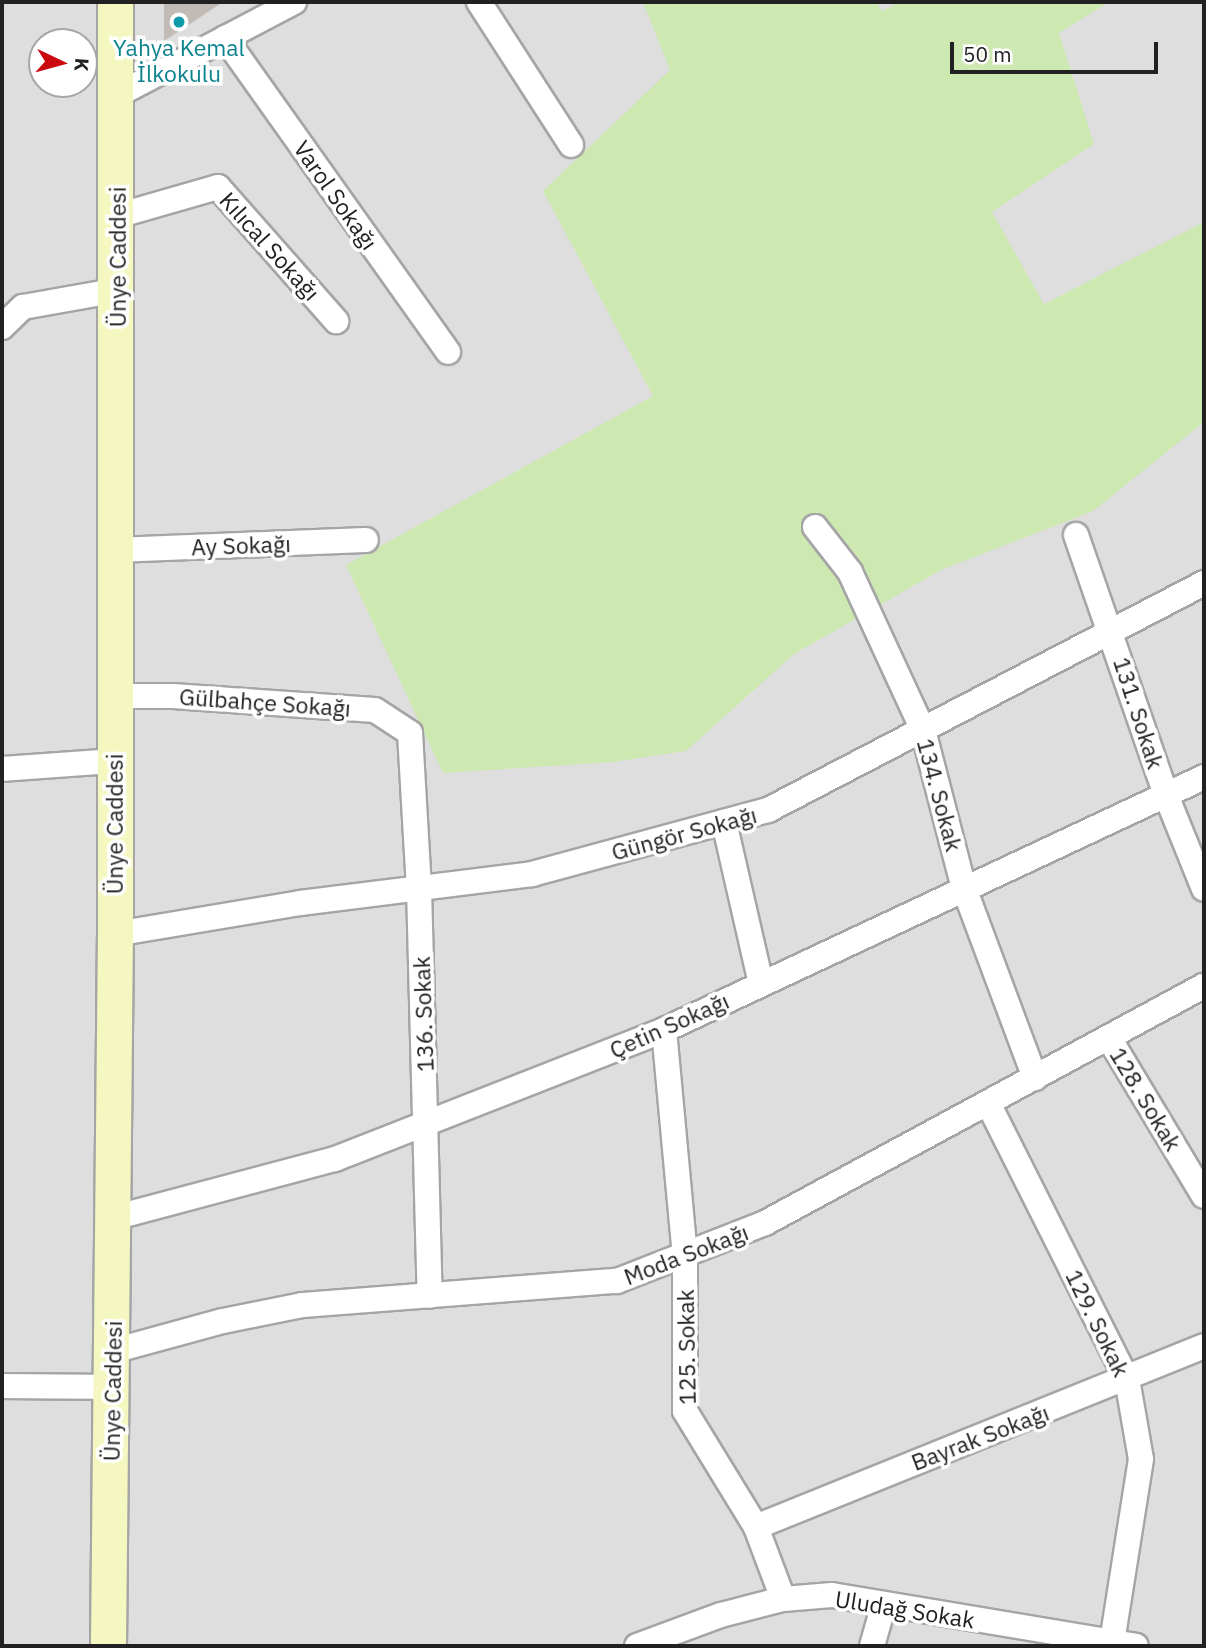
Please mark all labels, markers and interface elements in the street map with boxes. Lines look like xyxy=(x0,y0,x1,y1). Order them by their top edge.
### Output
marker: Yahya Kemal İlkokulu xyxy=(171,14,187,30)
north arrow xyxy=(28,28,98,98)
scale bar xyxy=(954,28,1162,72)
place label: Yahya Kemal İlkokulu xyxy=(113,33,245,87)
text: 50 m xyxy=(963,40,1012,68)
text: K xyxy=(69,57,94,72)
street label: Varol Sokağı xyxy=(288,135,384,255)
street label: Kılıcal Sokağı xyxy=(214,186,326,306)
street label: Ünye Caddesi xyxy=(103,187,131,327)
street label: Ay Sokağı xyxy=(191,529,291,561)
street label: 131. Sokak xyxy=(1108,654,1170,772)
street label: Gülbahçe Sokağı xyxy=(178,682,352,722)
street label: 134. Sokak xyxy=(912,736,968,854)
street label: Ünye Caddesi xyxy=(100,754,128,894)
street label: Güngör Sokağı xyxy=(608,800,760,866)
street label: 136. Sokak xyxy=(407,956,439,1072)
street label: Çetin Sokağı xyxy=(605,986,733,1064)
street label: 128. Sokak xyxy=(1104,1042,1188,1156)
street label: Moda Sokağı xyxy=(620,1218,752,1290)
street label: 129. Sokak xyxy=(1060,1265,1136,1381)
street label: 125. Sokak xyxy=(671,1289,701,1405)
street label: Ünye Caddesi xyxy=(97,1320,127,1462)
street label: Bayrak Sokağı xyxy=(907,1398,1053,1476)
street label: Uludağ Sokak xyxy=(833,1584,977,1634)

